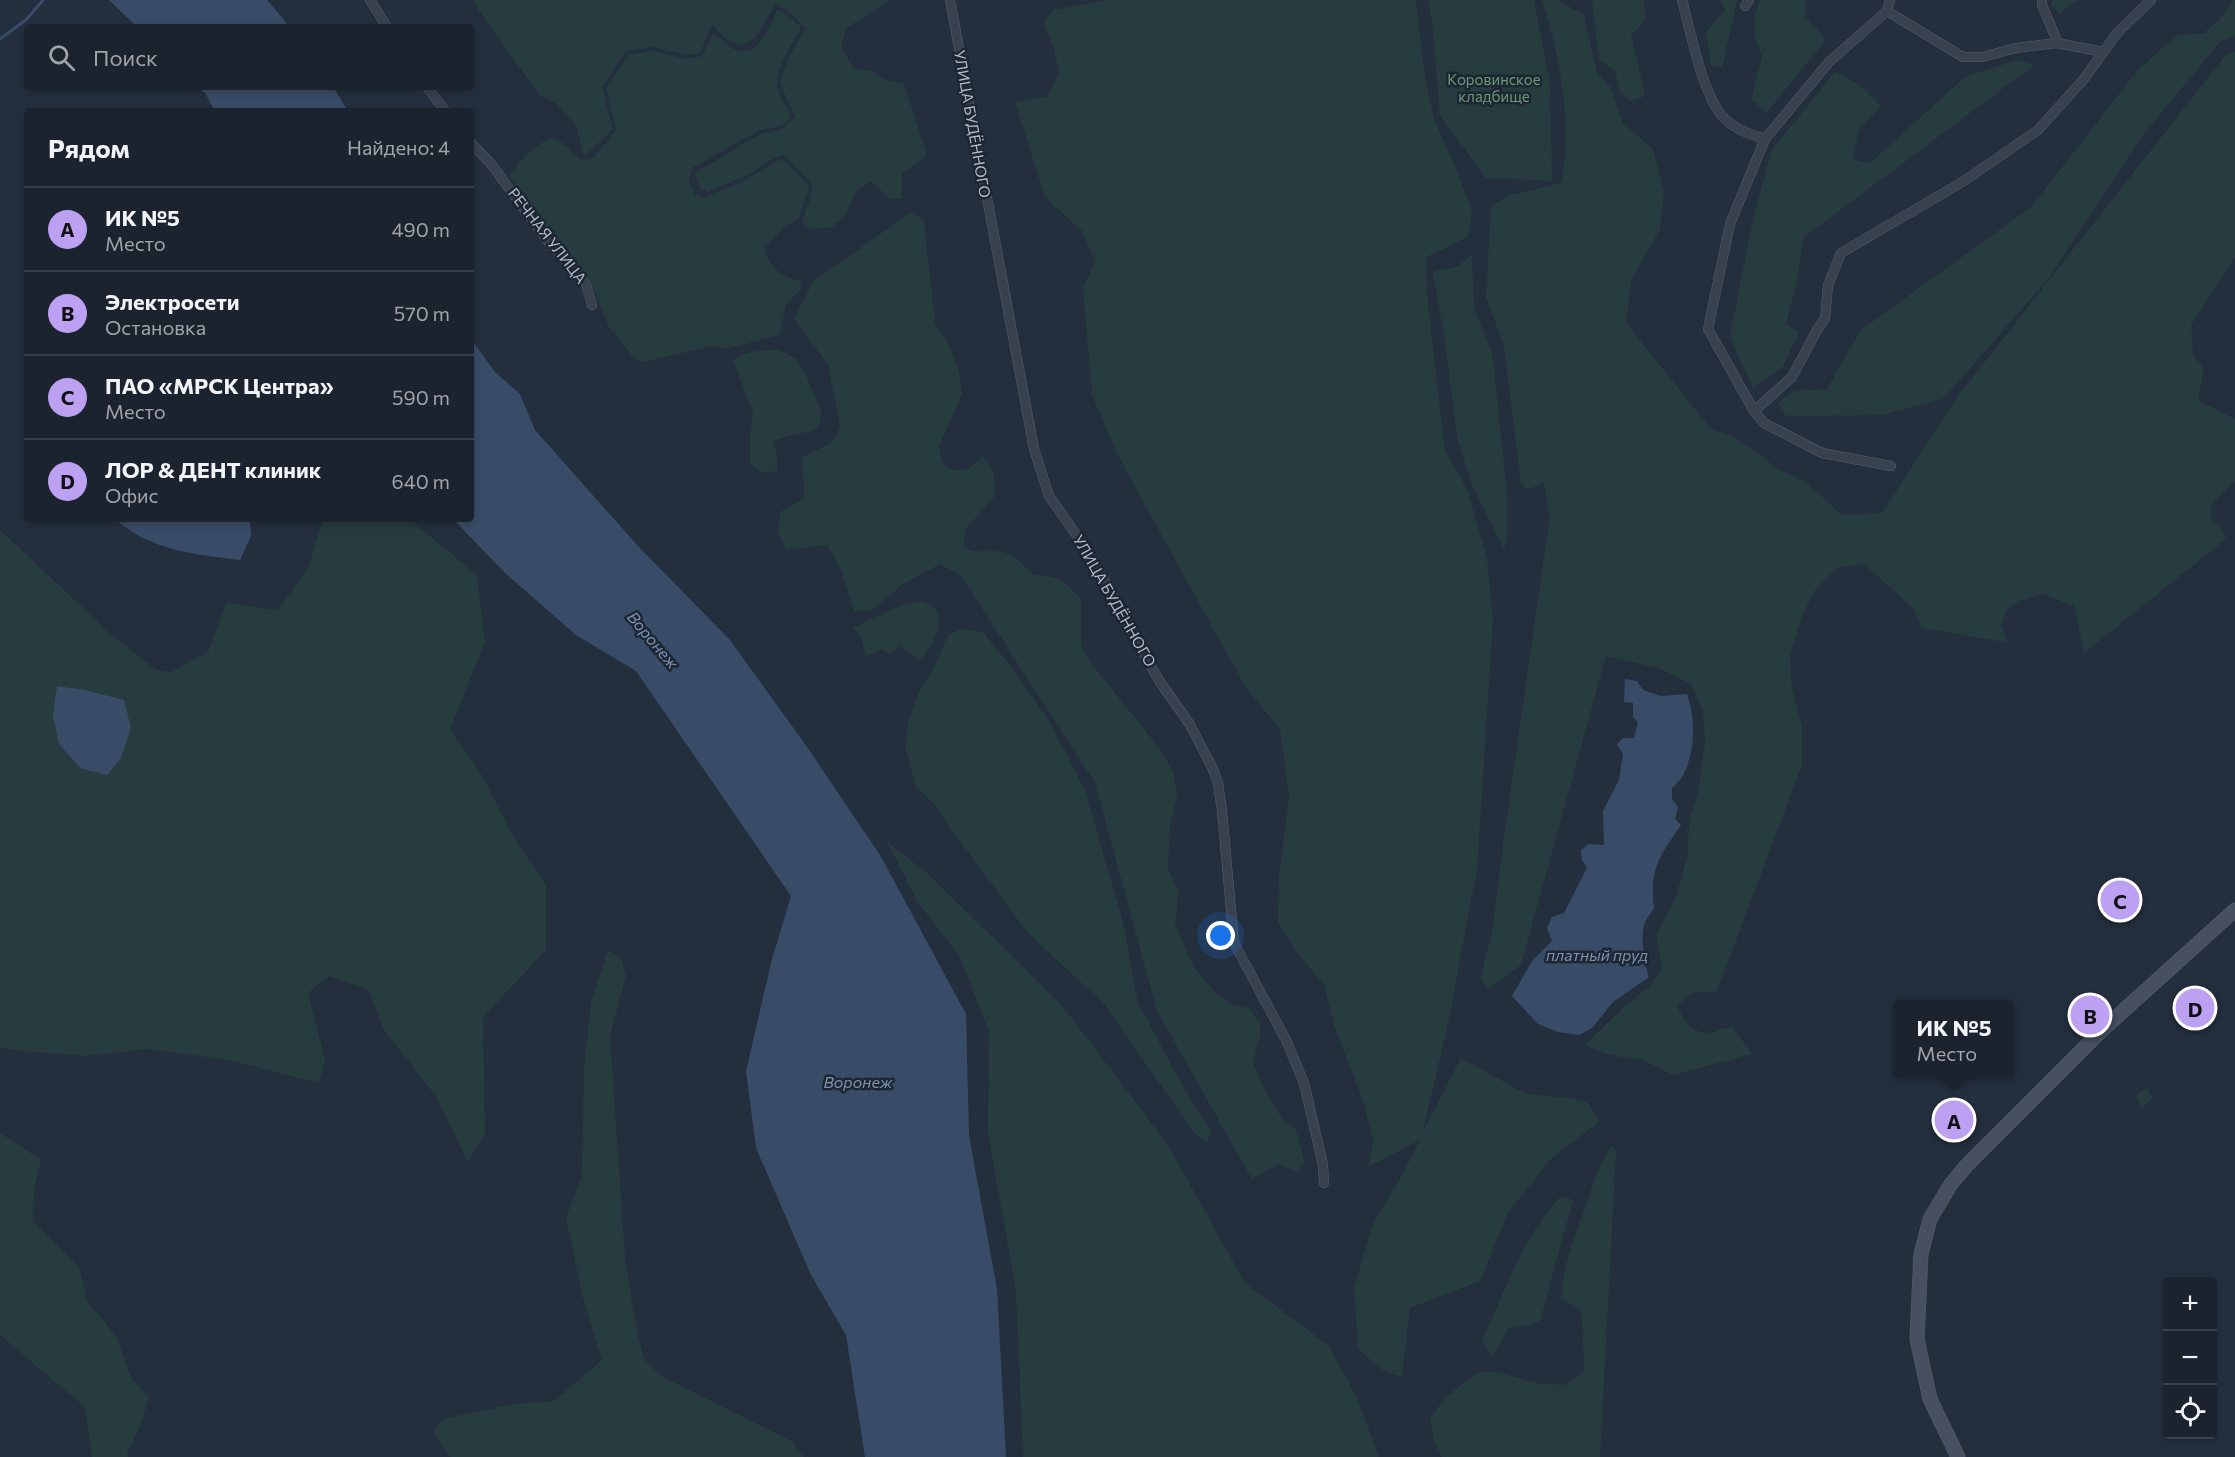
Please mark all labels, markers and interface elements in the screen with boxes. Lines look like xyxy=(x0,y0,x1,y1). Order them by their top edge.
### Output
search box xyxy=(24,24,474,90)
icon: search xyxy=(45,41,78,74)
text: Поиск xyxy=(93,44,158,71)
street label: УЛИЦА БУДЁННОГО xyxy=(951,49,995,199)
park label: Коровинское кладбище xyxy=(1447,70,1541,105)
text: Рядом xyxy=(48,132,130,163)
text: Найдено: 4 xyxy=(347,135,450,159)
street label: РЕЧНАЯ УЛИЦА xyxy=(505,184,591,287)
text: ИК №5 xyxy=(105,204,180,231)
text: A xyxy=(60,217,75,241)
text: 490 m xyxy=(392,217,450,241)
text: Место xyxy=(105,231,166,255)
text: Электросети xyxy=(105,288,240,315)
text: B xyxy=(61,301,74,325)
text: 570 m xyxy=(394,301,450,325)
text: Остановка xyxy=(105,315,206,339)
text: ПАО «МРСК Центра» xyxy=(105,372,334,399)
text: C xyxy=(61,385,74,409)
text: 590 m xyxy=(392,385,450,409)
text: Место xyxy=(105,399,166,423)
text: ЛОР & ДЕНТ клиник xyxy=(105,456,321,483)
text: D xyxy=(60,469,75,493)
text: 640 m xyxy=(392,469,450,493)
text: Офис xyxy=(105,483,158,507)
street label: УЛИЦА БУДЁННОГО xyxy=(1070,531,1160,670)
water label: Воронеж xyxy=(624,607,683,672)
pin: C xyxy=(2100,878,2140,922)
your location xyxy=(1206,921,1235,950)
water label: платный пруд xyxy=(1546,945,1648,964)
pin: D xyxy=(2176,986,2214,1030)
pin: B xyxy=(2070,992,2110,1038)
popup xyxy=(1894,1000,2014,1078)
text: ИК №5 xyxy=(1917,1014,1991,1041)
text: Место xyxy=(1917,1041,1977,1065)
water label: Воронеж xyxy=(823,1072,893,1091)
pin: A xyxy=(1934,1098,1974,1142)
map controls xyxy=(2163,1277,2217,1439)
button: + xyxy=(2163,1277,2217,1331)
button: − xyxy=(2163,1331,2217,1385)
button: locate xyxy=(2163,1385,2217,1439)

